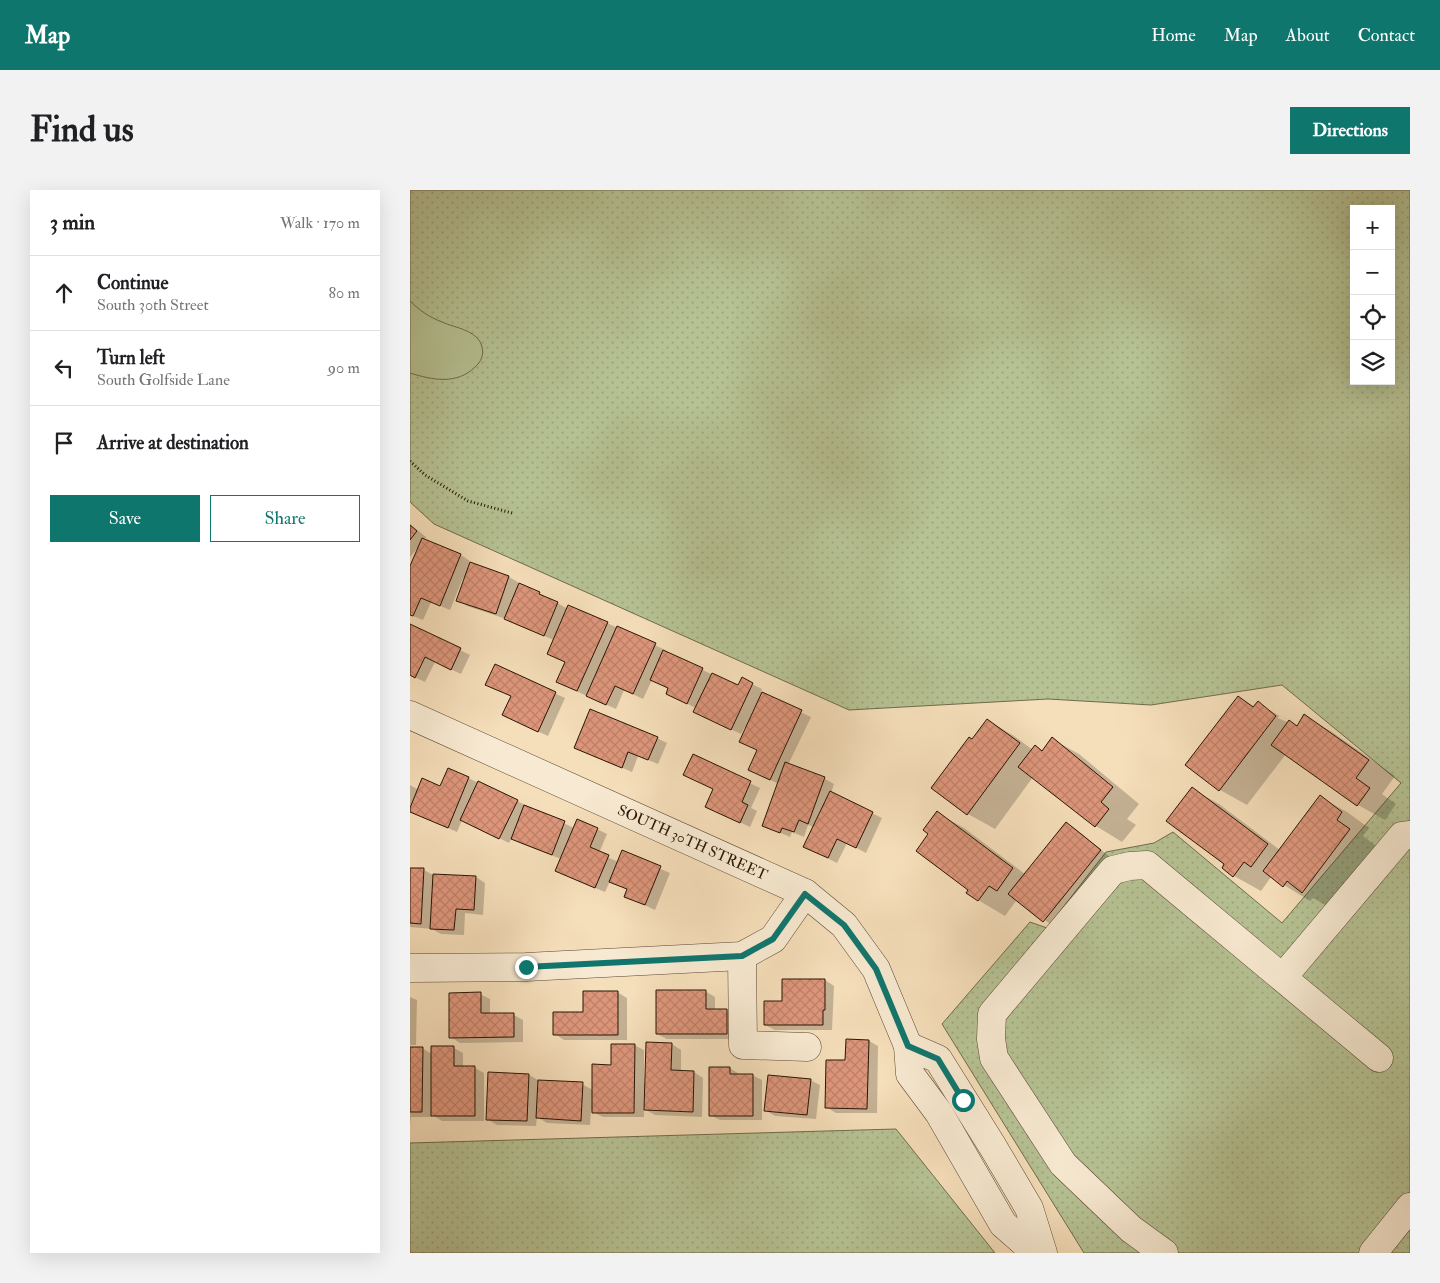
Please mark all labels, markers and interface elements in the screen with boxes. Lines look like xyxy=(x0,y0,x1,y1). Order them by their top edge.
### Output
text: Map xyxy=(25,20,70,51)
text: Home xyxy=(1151,24,1196,47)
text: Map xyxy=(1224,24,1258,47)
text: About xyxy=(1286,24,1330,47)
text: Contact xyxy=(1358,24,1415,47)
button: Directions xyxy=(1290,107,1410,154)
text: Find us xyxy=(30,108,134,152)
map controls xyxy=(1350,205,1395,385)
button: + xyxy=(1350,205,1395,250)
text: 3 min xyxy=(50,209,95,236)
text: Walk · 170 m xyxy=(280,213,360,233)
button: − xyxy=(1350,250,1395,295)
text: Continue xyxy=(97,271,168,295)
icon: ahead xyxy=(50,279,78,307)
text: 80 m xyxy=(329,283,360,303)
text: South 30th Street xyxy=(97,295,209,315)
button: locate xyxy=(1350,295,1395,340)
button: layers xyxy=(1350,340,1395,385)
text: Turn left xyxy=(97,346,165,370)
icon: left xyxy=(50,354,78,382)
text: 90 m xyxy=(328,358,360,378)
text: South Golfside Lane xyxy=(97,370,230,390)
icon: arrive xyxy=(50,429,78,457)
text: Arrive at destination xyxy=(97,431,249,455)
button: Save xyxy=(50,495,200,542)
button: Share xyxy=(210,495,360,542)
street label: SOUTH 30TH STREET xyxy=(615,800,771,884)
route end xyxy=(515,956,538,979)
route start xyxy=(952,1089,975,1112)

